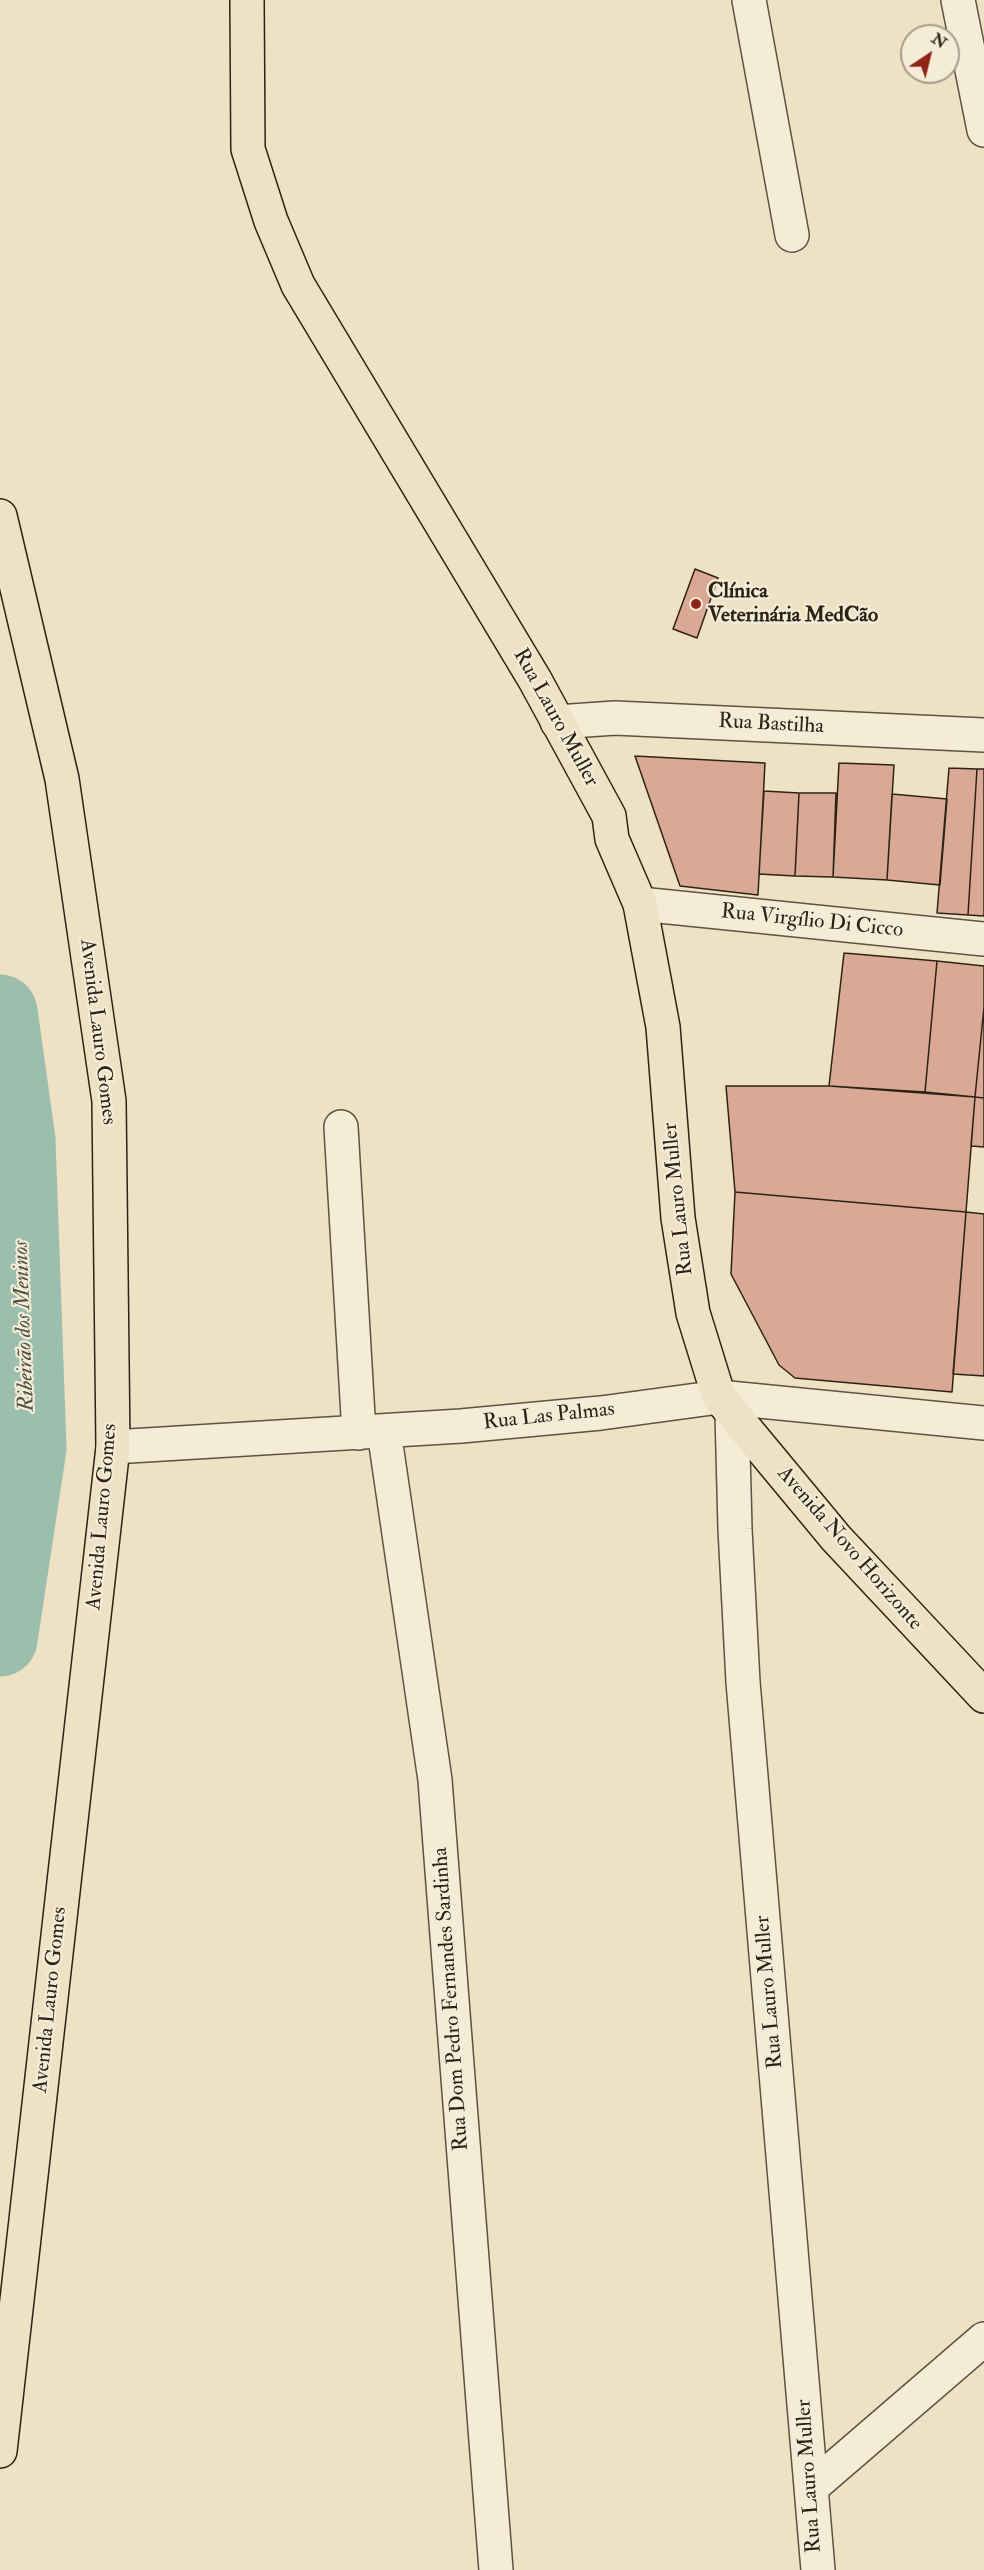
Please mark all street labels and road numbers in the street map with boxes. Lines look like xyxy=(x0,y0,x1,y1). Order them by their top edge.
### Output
street label: Rua Lauro Muller xyxy=(507,645,603,791)
street label: Rua Bastilha xyxy=(718,710,824,740)
street label: Rua Virgílio Di Cicco xyxy=(720,900,904,944)
street label: Avenida Lauro Gomes xyxy=(73,938,121,1126)
street label: Rua Lauro Muller xyxy=(658,1121,700,1277)
street label: Rua Las Palmas xyxy=(482,1398,616,1436)
street label: Avenida Lauro Gomes xyxy=(82,1423,124,1611)
street label: Avenida Novo Horizonte xyxy=(771,1462,927,1636)
street label: Rua Dom Pedro Fernandes Sardinha xyxy=(429,1846,475,2152)
street label: Avenida Lauro Gomes xyxy=(29,1906,73,2094)
street label: Rua Lauro Muller xyxy=(751,1914,789,2070)
street label: Rua Lauro Muller xyxy=(792,2398,828,2554)

